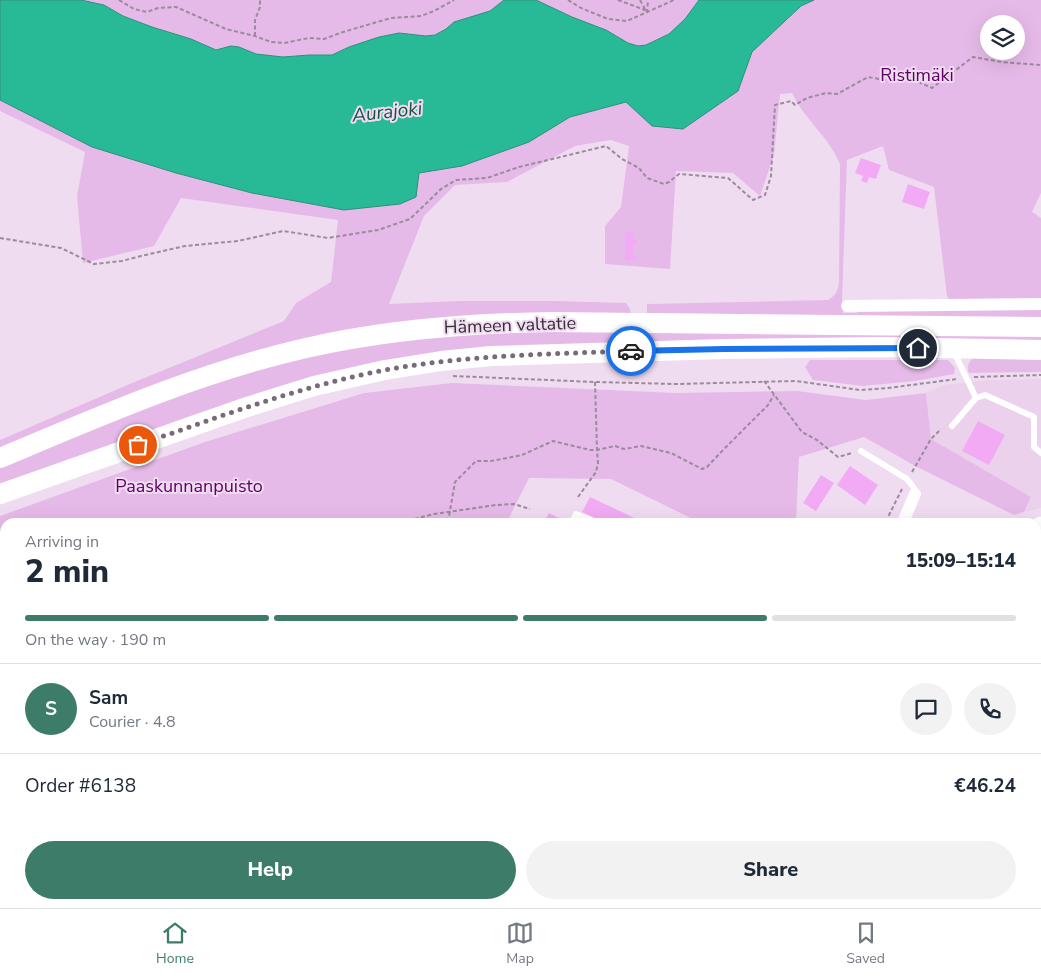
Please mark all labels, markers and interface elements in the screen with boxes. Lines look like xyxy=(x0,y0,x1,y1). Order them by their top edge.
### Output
map controls xyxy=(980,15,1025,60)
button: layers xyxy=(980,15,1025,60)
park label: Ristimäki xyxy=(880,63,954,87)
water label: Aurajoki xyxy=(350,95,424,129)
street label: Hämeen valtatie xyxy=(443,311,577,339)
courier xyxy=(606,326,656,376)
pin xyxy=(897,327,939,369)
icon: home xyxy=(904,334,932,362)
icon: car xyxy=(617,337,645,365)
pin xyxy=(117,424,159,466)
icon: bag xyxy=(124,431,152,459)
park label: Paaskunnanpuisto xyxy=(115,474,263,498)
text: Arriving in xyxy=(25,531,99,553)
text: 15:09–15:14 xyxy=(905,548,1016,574)
text: 2 min xyxy=(25,550,109,593)
text: On the way · 190 m xyxy=(25,629,166,651)
button: chat xyxy=(900,683,952,735)
button: phone xyxy=(964,683,1016,735)
text: Sam xyxy=(89,685,128,711)
text: S xyxy=(45,696,57,722)
text: Courier · 4.8 xyxy=(89,711,175,733)
text: Order #6138 xyxy=(25,773,136,799)
text: €46.24 xyxy=(954,773,1016,799)
button: Help xyxy=(25,841,516,899)
button: Share xyxy=(526,841,1016,899)
tab: Home xyxy=(156,919,194,968)
tab: Map xyxy=(506,919,534,968)
tab: Saved xyxy=(846,919,885,968)

